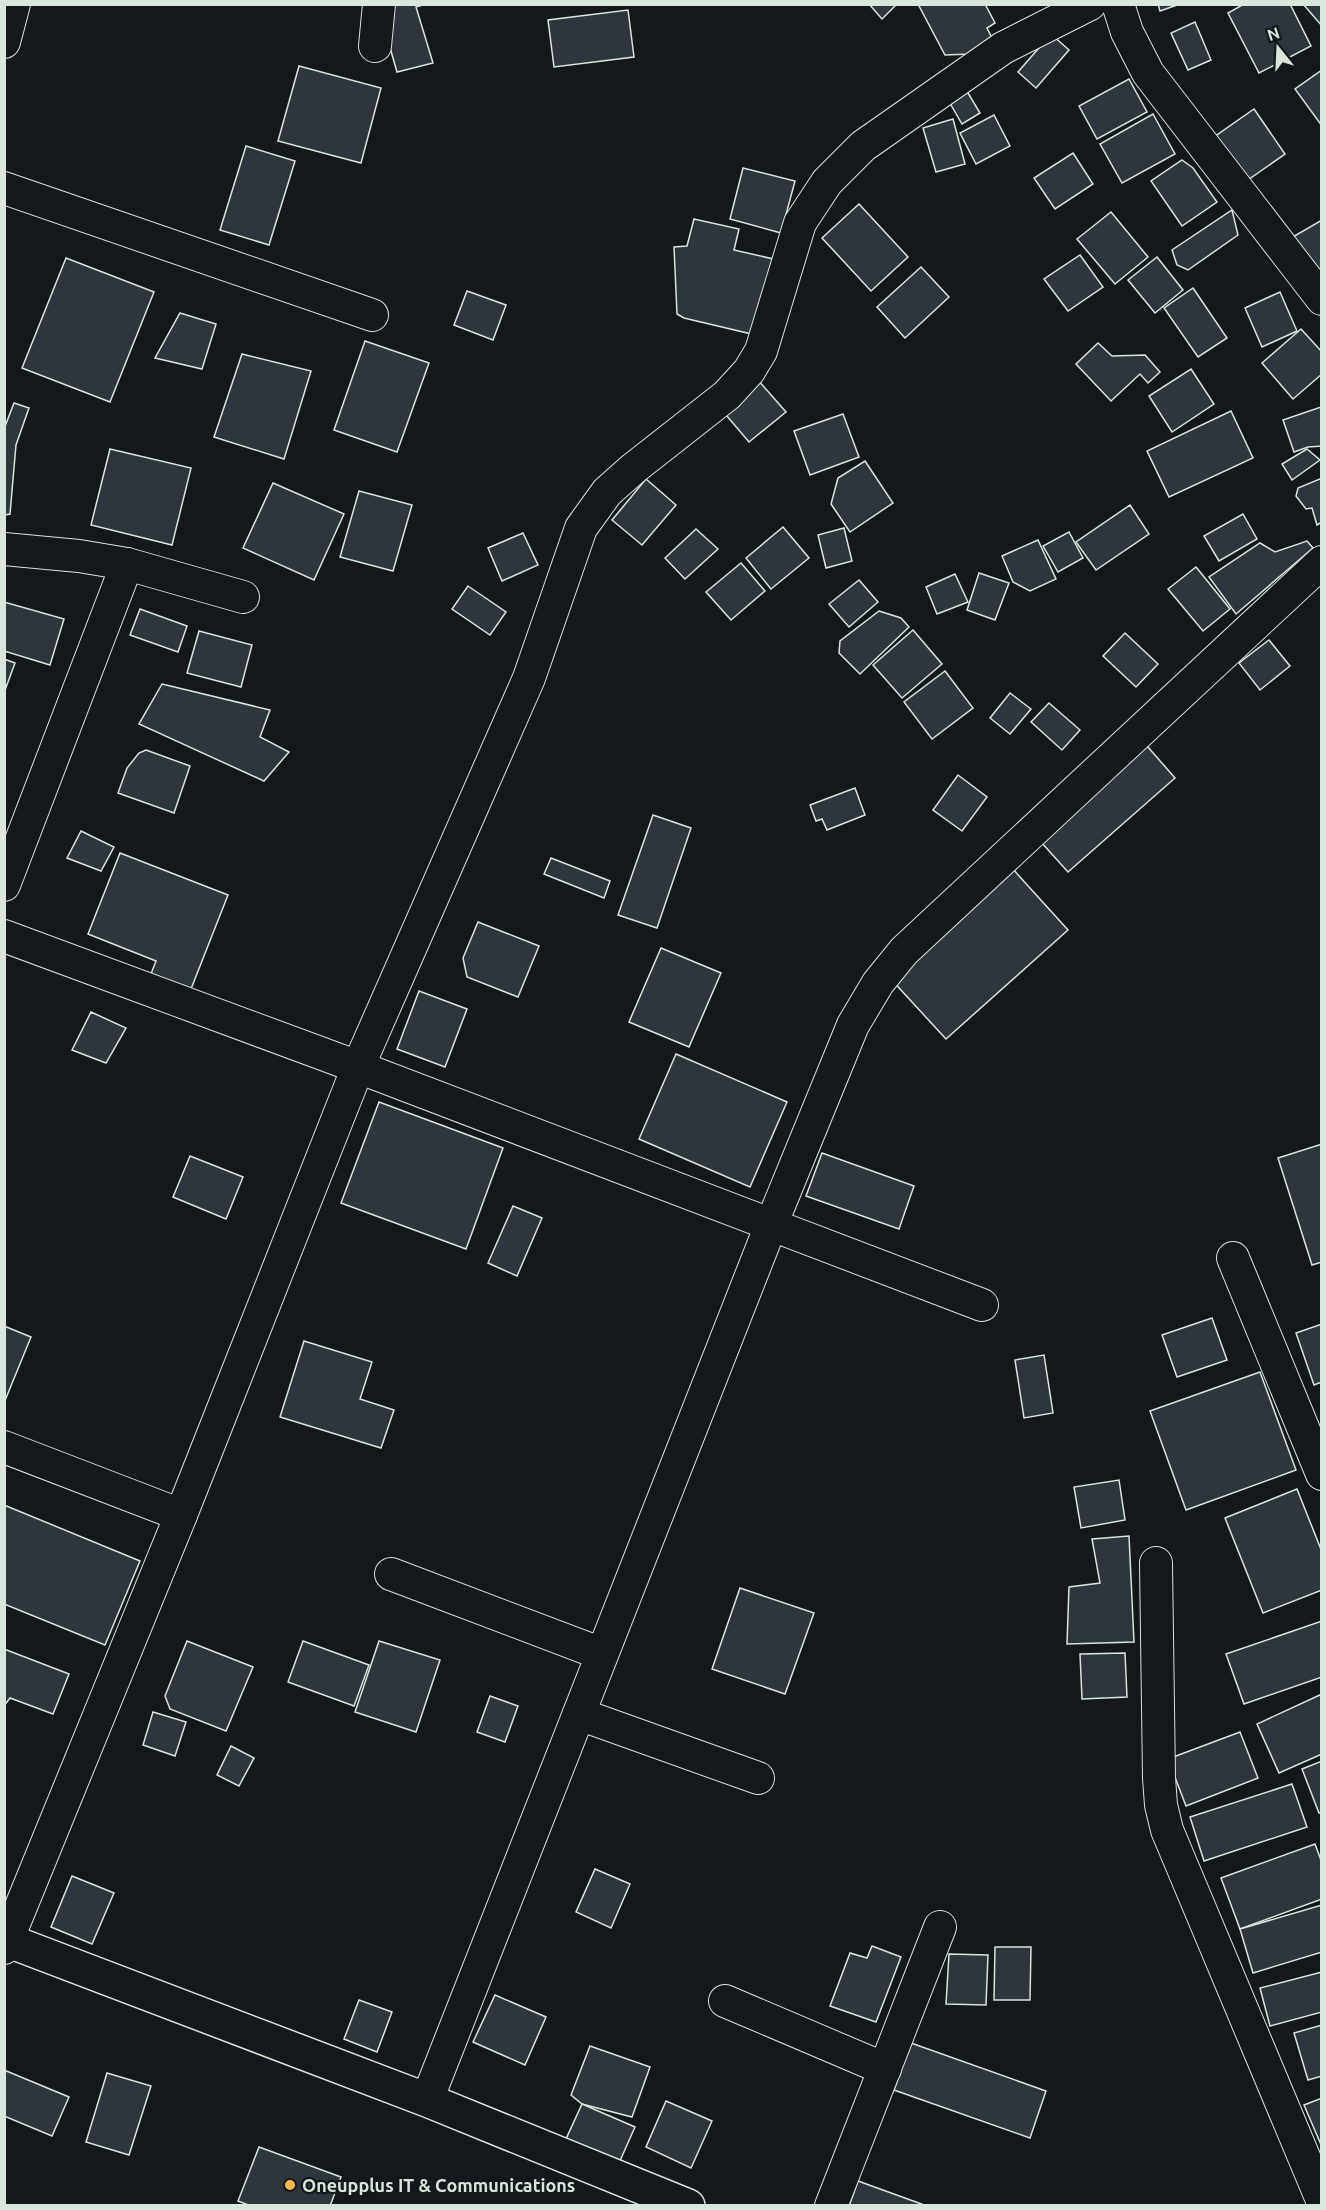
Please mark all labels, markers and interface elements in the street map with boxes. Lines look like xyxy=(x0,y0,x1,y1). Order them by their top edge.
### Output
north arrow xyxy=(1248,18,1308,78)
text: N xyxy=(1265,23,1282,44)
place label: Oneupplus IT & Communications xyxy=(302,2175,575,2195)
marker: Oneupplus IT & Communications xyxy=(283,2178,297,2192)

